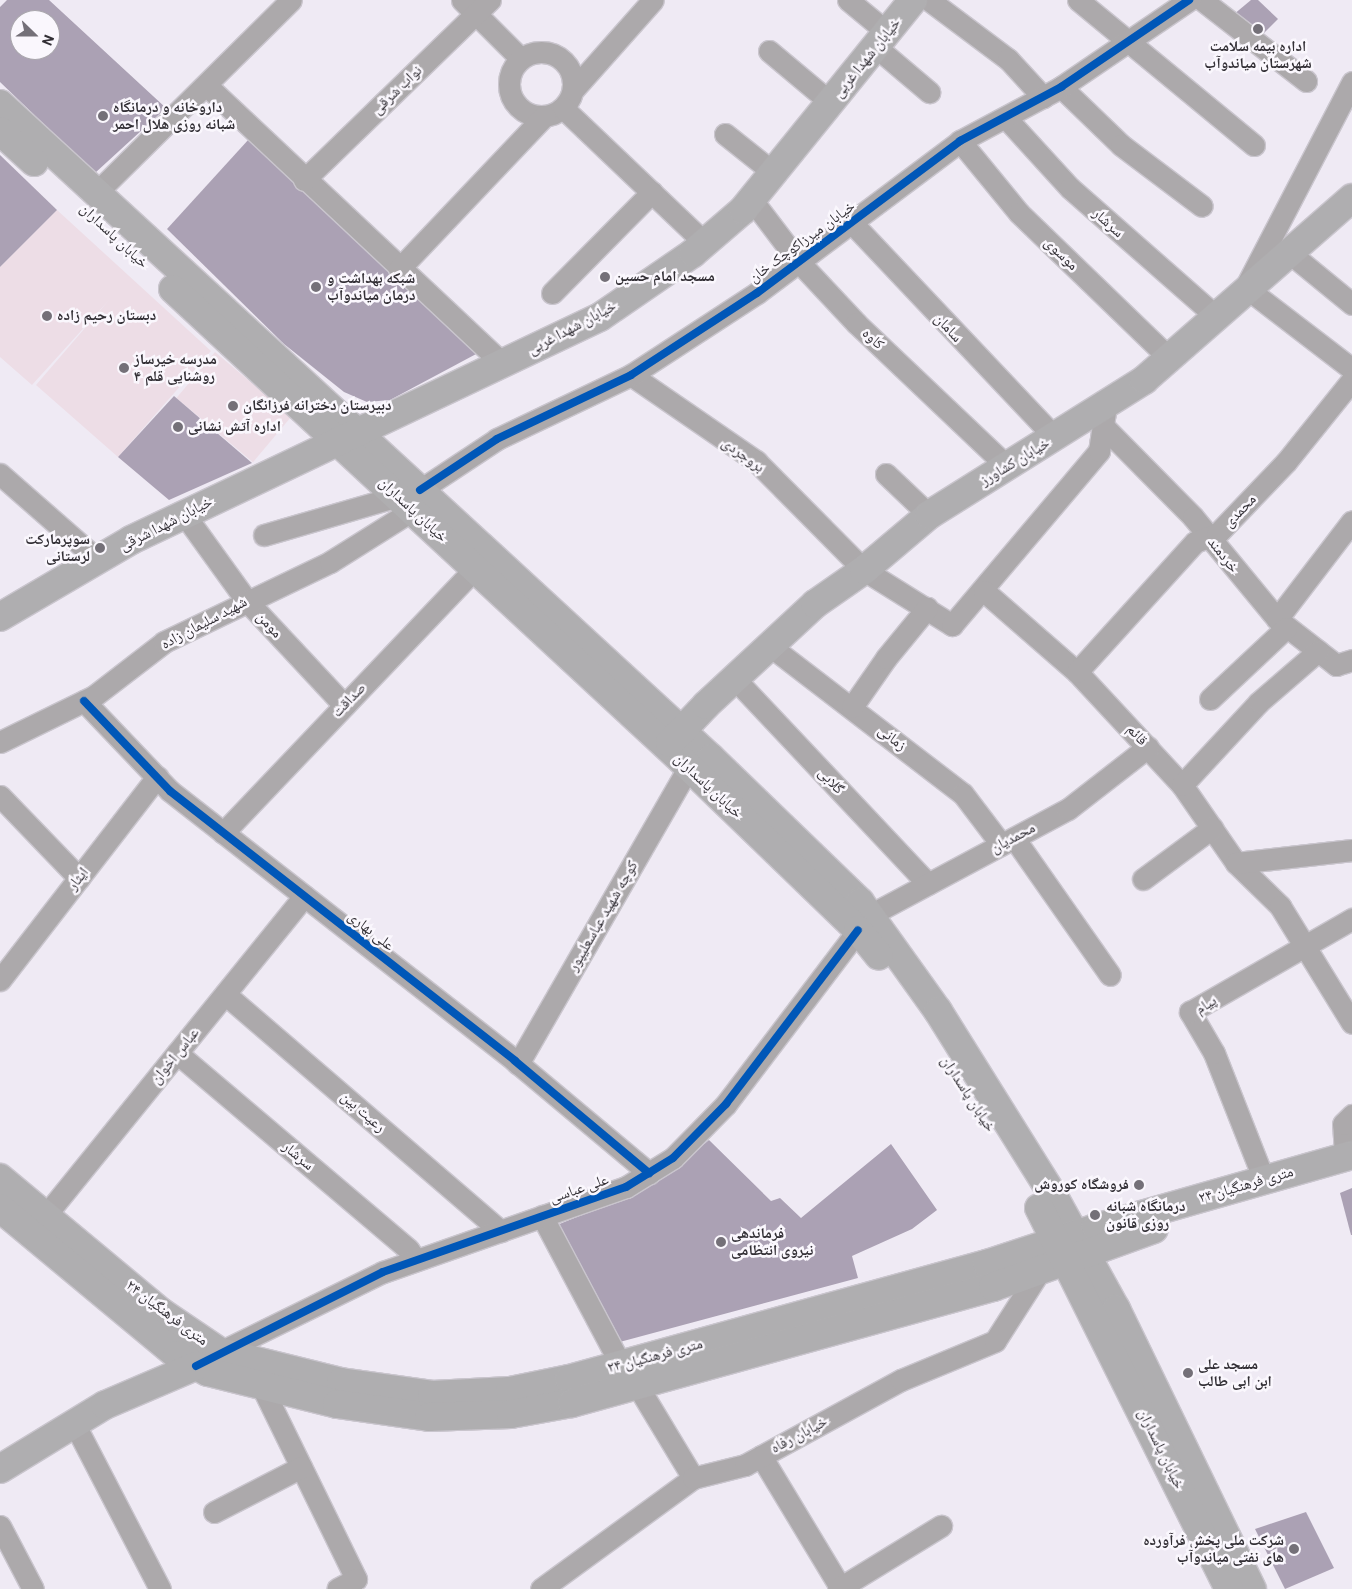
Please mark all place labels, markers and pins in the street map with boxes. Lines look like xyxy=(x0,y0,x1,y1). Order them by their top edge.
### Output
marker: اداره بیمه سلامت شهرستان میاندوآب xyxy=(1252,23,1264,35)
place label: اداره بیمه سلامت شهرستان میاندوآب xyxy=(1204,37,1312,72)
place label: داروخانه و درمانگاه شبانه روزی هلال احمر xyxy=(113,98,235,133)
marker: داروخانه و درمانگاه شبانه روزی هلال احمر xyxy=(97,110,109,122)
place label: مسجد امام حسین xyxy=(615,268,715,286)
place label: شبکه بهداشت و درمان میاندوآب xyxy=(327,269,415,304)
marker: مسجد امام حسین xyxy=(599,271,611,283)
marker: شبکه بهداشت و درمان میاندوآب xyxy=(309,280,323,294)
place label: دبستان رحیم زاده xyxy=(57,307,156,325)
marker: دبستان رحیم زاده xyxy=(41,310,53,322)
place label: مدرسه خیرساز روشنایی قلم ۴ xyxy=(134,350,217,385)
marker: مدرسه خیرساز روشنایی قلم ۴ xyxy=(118,362,130,374)
place label: دبیرستان دخترانه فرزانگان xyxy=(243,397,391,415)
marker: دبیرستان دخترانه فرزانگان xyxy=(227,400,239,412)
place label: اداره آتش نشانی xyxy=(188,418,281,436)
marker: اداره آتش نشانی xyxy=(172,421,184,433)
place label: سوپرمارکت لرستانی xyxy=(25,530,90,565)
marker: سوپرمارکت لرستانی xyxy=(94,542,106,554)
place label: فروشگاه کوروش xyxy=(1034,1176,1129,1194)
marker: فروشگاه کوروش xyxy=(1133,1179,1145,1191)
place label: درمانگاه شبانه روزی قانون xyxy=(1106,1197,1185,1232)
marker: درمانگاه شبانه روزی قانون xyxy=(1088,1208,1102,1222)
place label: فرماندهی نیروی انتظامی xyxy=(731,1224,813,1259)
marker: فرماندهی نیروی انتظامی xyxy=(715,1236,727,1248)
place label: مسجد علی ابن ابی طالب xyxy=(1198,1355,1272,1390)
marker: مسجد علی ابن ابی طالب xyxy=(1182,1367,1194,1379)
place label: شرکت ملی پخش فرآورده های نفتی میاندوآب xyxy=(1143,1531,1284,1566)
marker: شرکت ملی پخش فرآورده های نفتی میاندوآب xyxy=(1288,1543,1300,1555)

